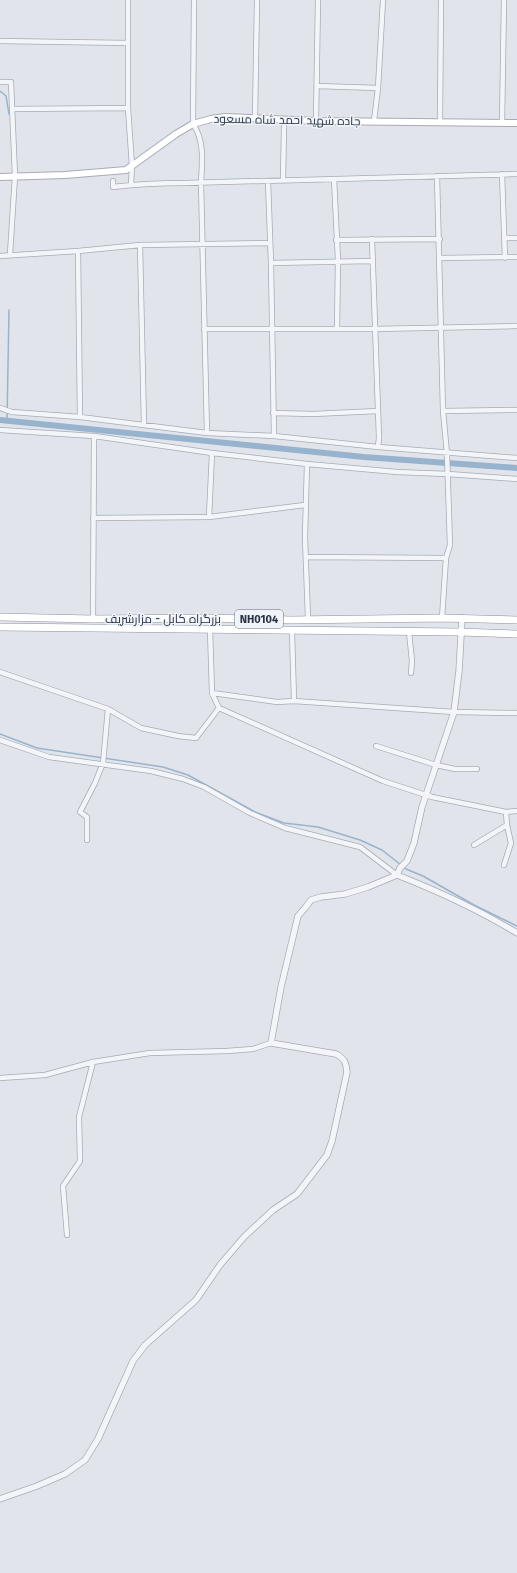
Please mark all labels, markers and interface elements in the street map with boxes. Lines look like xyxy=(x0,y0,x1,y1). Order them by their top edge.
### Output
street label: جاده شهيد احمد شاه مسعود xyxy=(213,112,361,128)
road number: NH0104 xyxy=(235,610,283,628)
street label: بزرگراه کابل - مزارشریف xyxy=(105,612,221,626)

